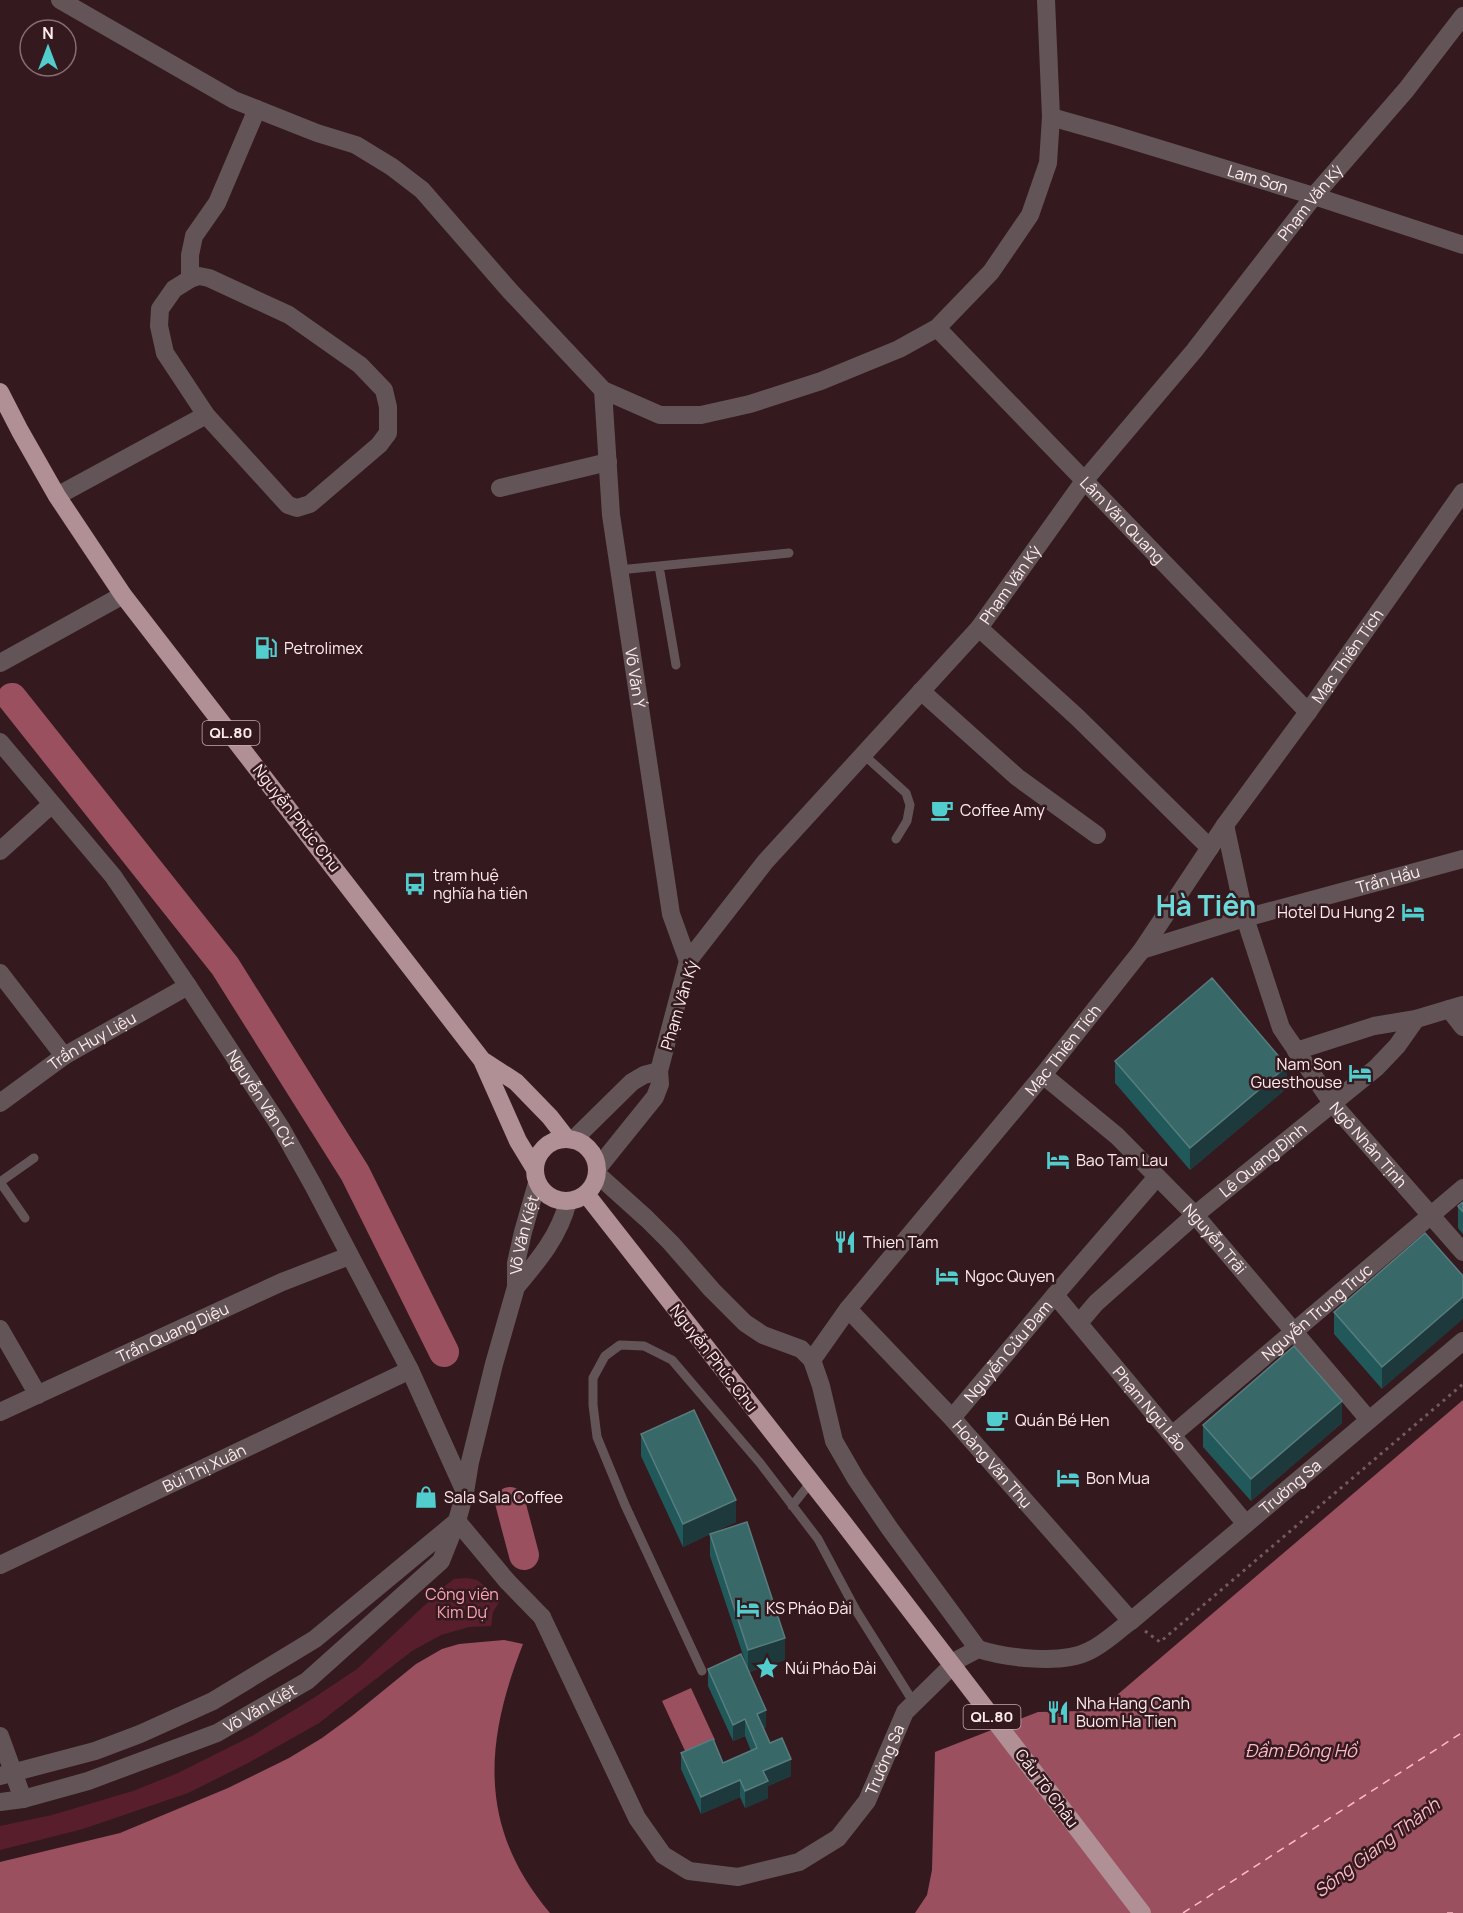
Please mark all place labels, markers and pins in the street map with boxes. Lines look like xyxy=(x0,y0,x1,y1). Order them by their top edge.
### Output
fuel station icon: Petrolimex xyxy=(253,635,279,661)
place label: Petrolimex xyxy=(284,637,363,659)
cafe icon: Coffee Amy xyxy=(929,797,955,823)
place label: Coffee Amy xyxy=(960,799,1045,821)
place label: trạm huệ nghĩa ha tiên xyxy=(433,864,528,904)
bus stop icon: trạm huệ nghĩa ha tiên xyxy=(402,871,428,897)
hotel icon: Hotel Du Hung 2 xyxy=(1400,899,1426,925)
place label: Hotel Du Hung 2 xyxy=(1277,901,1395,923)
place label: Nam Son Guesthouse xyxy=(1251,1053,1342,1093)
hotel icon: Nam Son Guesthouse xyxy=(1347,1060,1373,1086)
hotel icon: Bao Tam Lau xyxy=(1045,1147,1071,1173)
place label: Bao Tam Lau xyxy=(1076,1149,1168,1171)
restaurant icon: Thien Tam xyxy=(832,1229,858,1255)
place label: Thien Tam xyxy=(863,1231,938,1253)
hotel icon: Ngoc Quyen xyxy=(934,1263,960,1289)
place label: Ngoc Quyen xyxy=(965,1265,1055,1287)
cafe icon: Quán Bé Hen xyxy=(984,1407,1010,1433)
place label: Quán Bé Hen xyxy=(1015,1409,1110,1431)
hotel icon: Bon Mua xyxy=(1055,1465,1081,1491)
place label: Bon Mua xyxy=(1086,1467,1150,1489)
shop icon: Sala Sala Coffee xyxy=(413,1484,439,1510)
place label: Sala Sala Coffee xyxy=(444,1486,563,1508)
hotel icon: KS Pháo Đài xyxy=(735,1595,761,1621)
place label: KS Pháo Đài xyxy=(766,1597,852,1619)
place icon: Núi Pháo Đài xyxy=(754,1655,780,1681)
place label: Núi Pháo Đài xyxy=(785,1657,876,1679)
place label: Nha Hang Canh Buom Ha Tien xyxy=(1076,1692,1190,1732)
restaurant icon: Nha Hang Canh Buom Ha Tien xyxy=(1045,1699,1071,1725)

